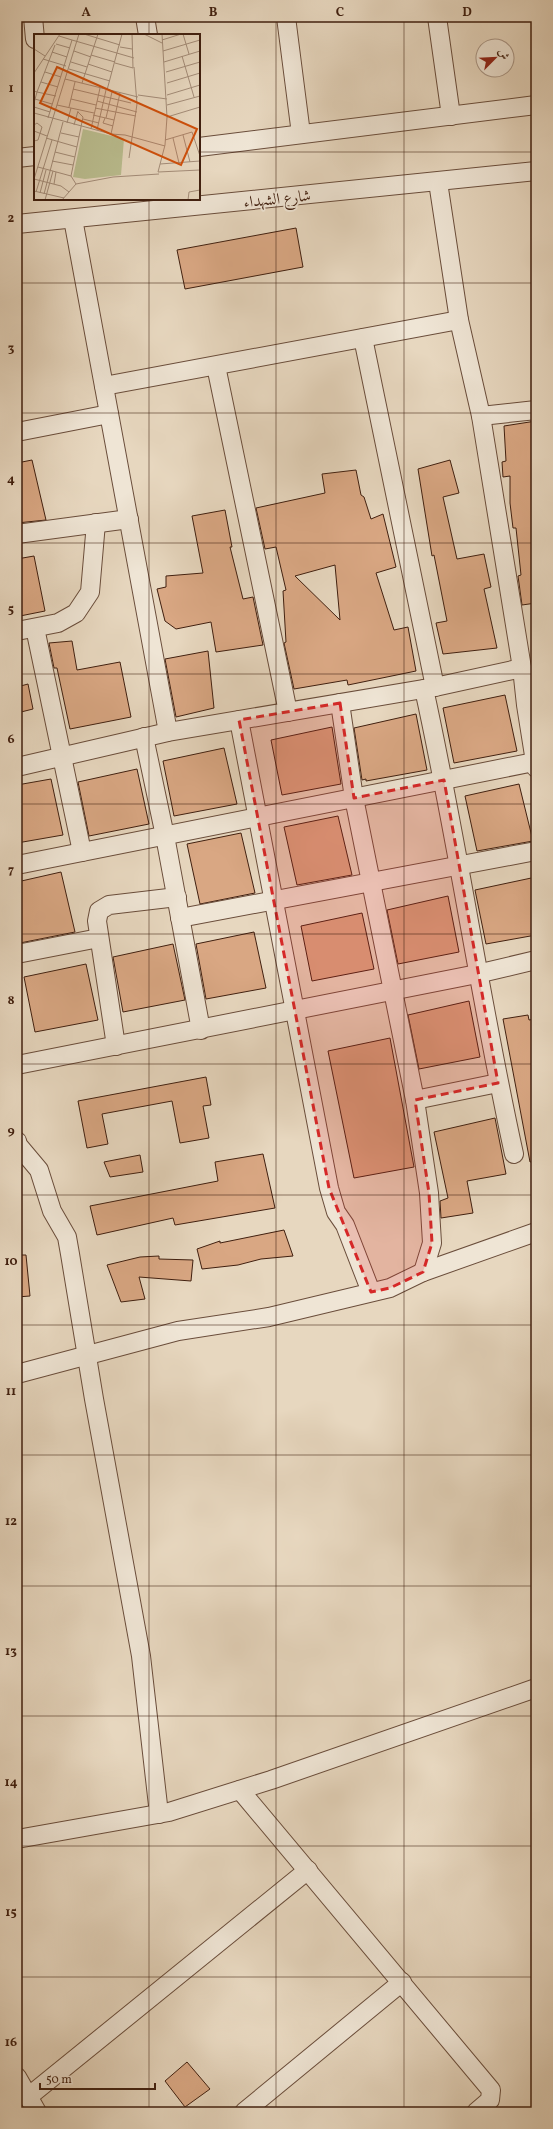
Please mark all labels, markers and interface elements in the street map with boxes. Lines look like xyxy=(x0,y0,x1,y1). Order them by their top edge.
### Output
text: A xyxy=(81,4,91,22)
text: B xyxy=(209,4,218,22)
text: C xyxy=(336,4,344,22)
text: D xyxy=(462,4,472,22)
inset map xyxy=(34,34,200,200)
north arrow xyxy=(475,38,515,78)
text: ش xyxy=(494,47,512,63)
text: 1 xyxy=(8,80,14,98)
street label: شارع الشهداء xyxy=(242,186,312,215)
text: 2 xyxy=(8,210,15,228)
text: 3 xyxy=(8,340,15,358)
text: 4 xyxy=(7,471,15,489)
text: 5 xyxy=(8,601,14,619)
text: 6 xyxy=(7,731,15,749)
text: 7 xyxy=(8,862,14,880)
text: 8 xyxy=(7,992,15,1010)
text: 9 xyxy=(7,1122,15,1140)
text: 10 xyxy=(4,1253,18,1271)
text: 11 xyxy=(6,1383,16,1401)
text: 12 xyxy=(5,1513,17,1531)
text: 13 xyxy=(5,1643,17,1661)
text: 14 xyxy=(4,1774,18,1792)
text: 15 xyxy=(5,1904,17,1922)
text: 16 xyxy=(5,2034,17,2052)
scale bar xyxy=(40,2065,155,2091)
text: 50 m xyxy=(46,2072,72,2088)

